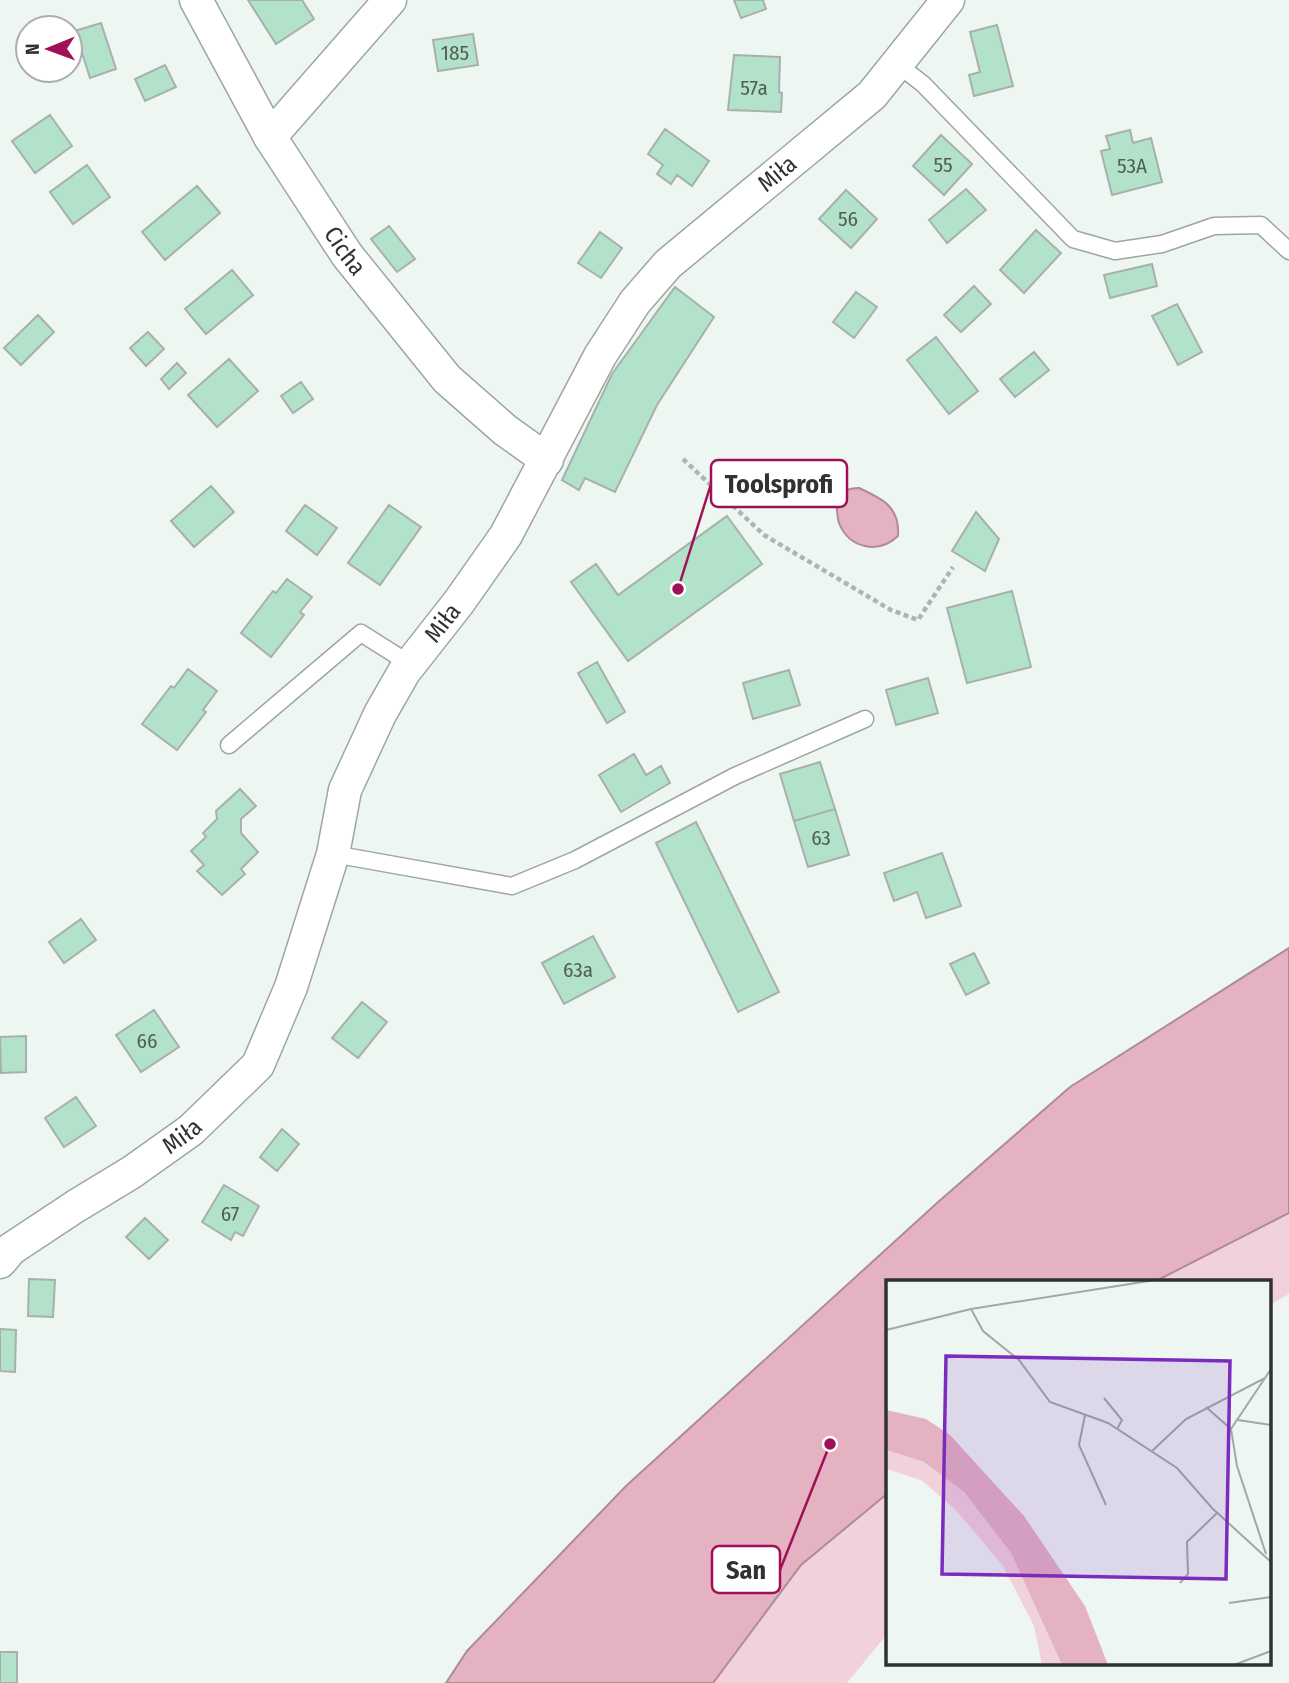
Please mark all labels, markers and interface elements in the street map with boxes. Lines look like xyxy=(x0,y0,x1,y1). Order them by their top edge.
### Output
north arrow xyxy=(14,14,84,84)
house number: 185 xyxy=(441,40,469,66)
text: N xyxy=(21,43,44,55)
house number: 57a xyxy=(740,75,768,101)
street label: Miła xyxy=(752,150,802,198)
house number: 55 xyxy=(933,152,953,178)
house number: 53A xyxy=(1117,153,1147,179)
house number: 56 xyxy=(838,206,858,232)
street label: Cicha xyxy=(318,221,372,281)
callout: Toolsprofi xyxy=(711,460,847,507)
text: Toolsprofi xyxy=(725,469,833,500)
street label: Miła xyxy=(419,598,466,648)
house number: 63 xyxy=(811,825,831,851)
house number: 63a xyxy=(563,957,593,983)
house number: 66 xyxy=(137,1028,157,1054)
street label: Miła xyxy=(157,1113,208,1160)
house number: 67 xyxy=(221,1201,239,1227)
inset map xyxy=(886,1280,1272,1666)
callout: San xyxy=(712,1546,780,1593)
text: San xyxy=(726,1555,766,1586)

